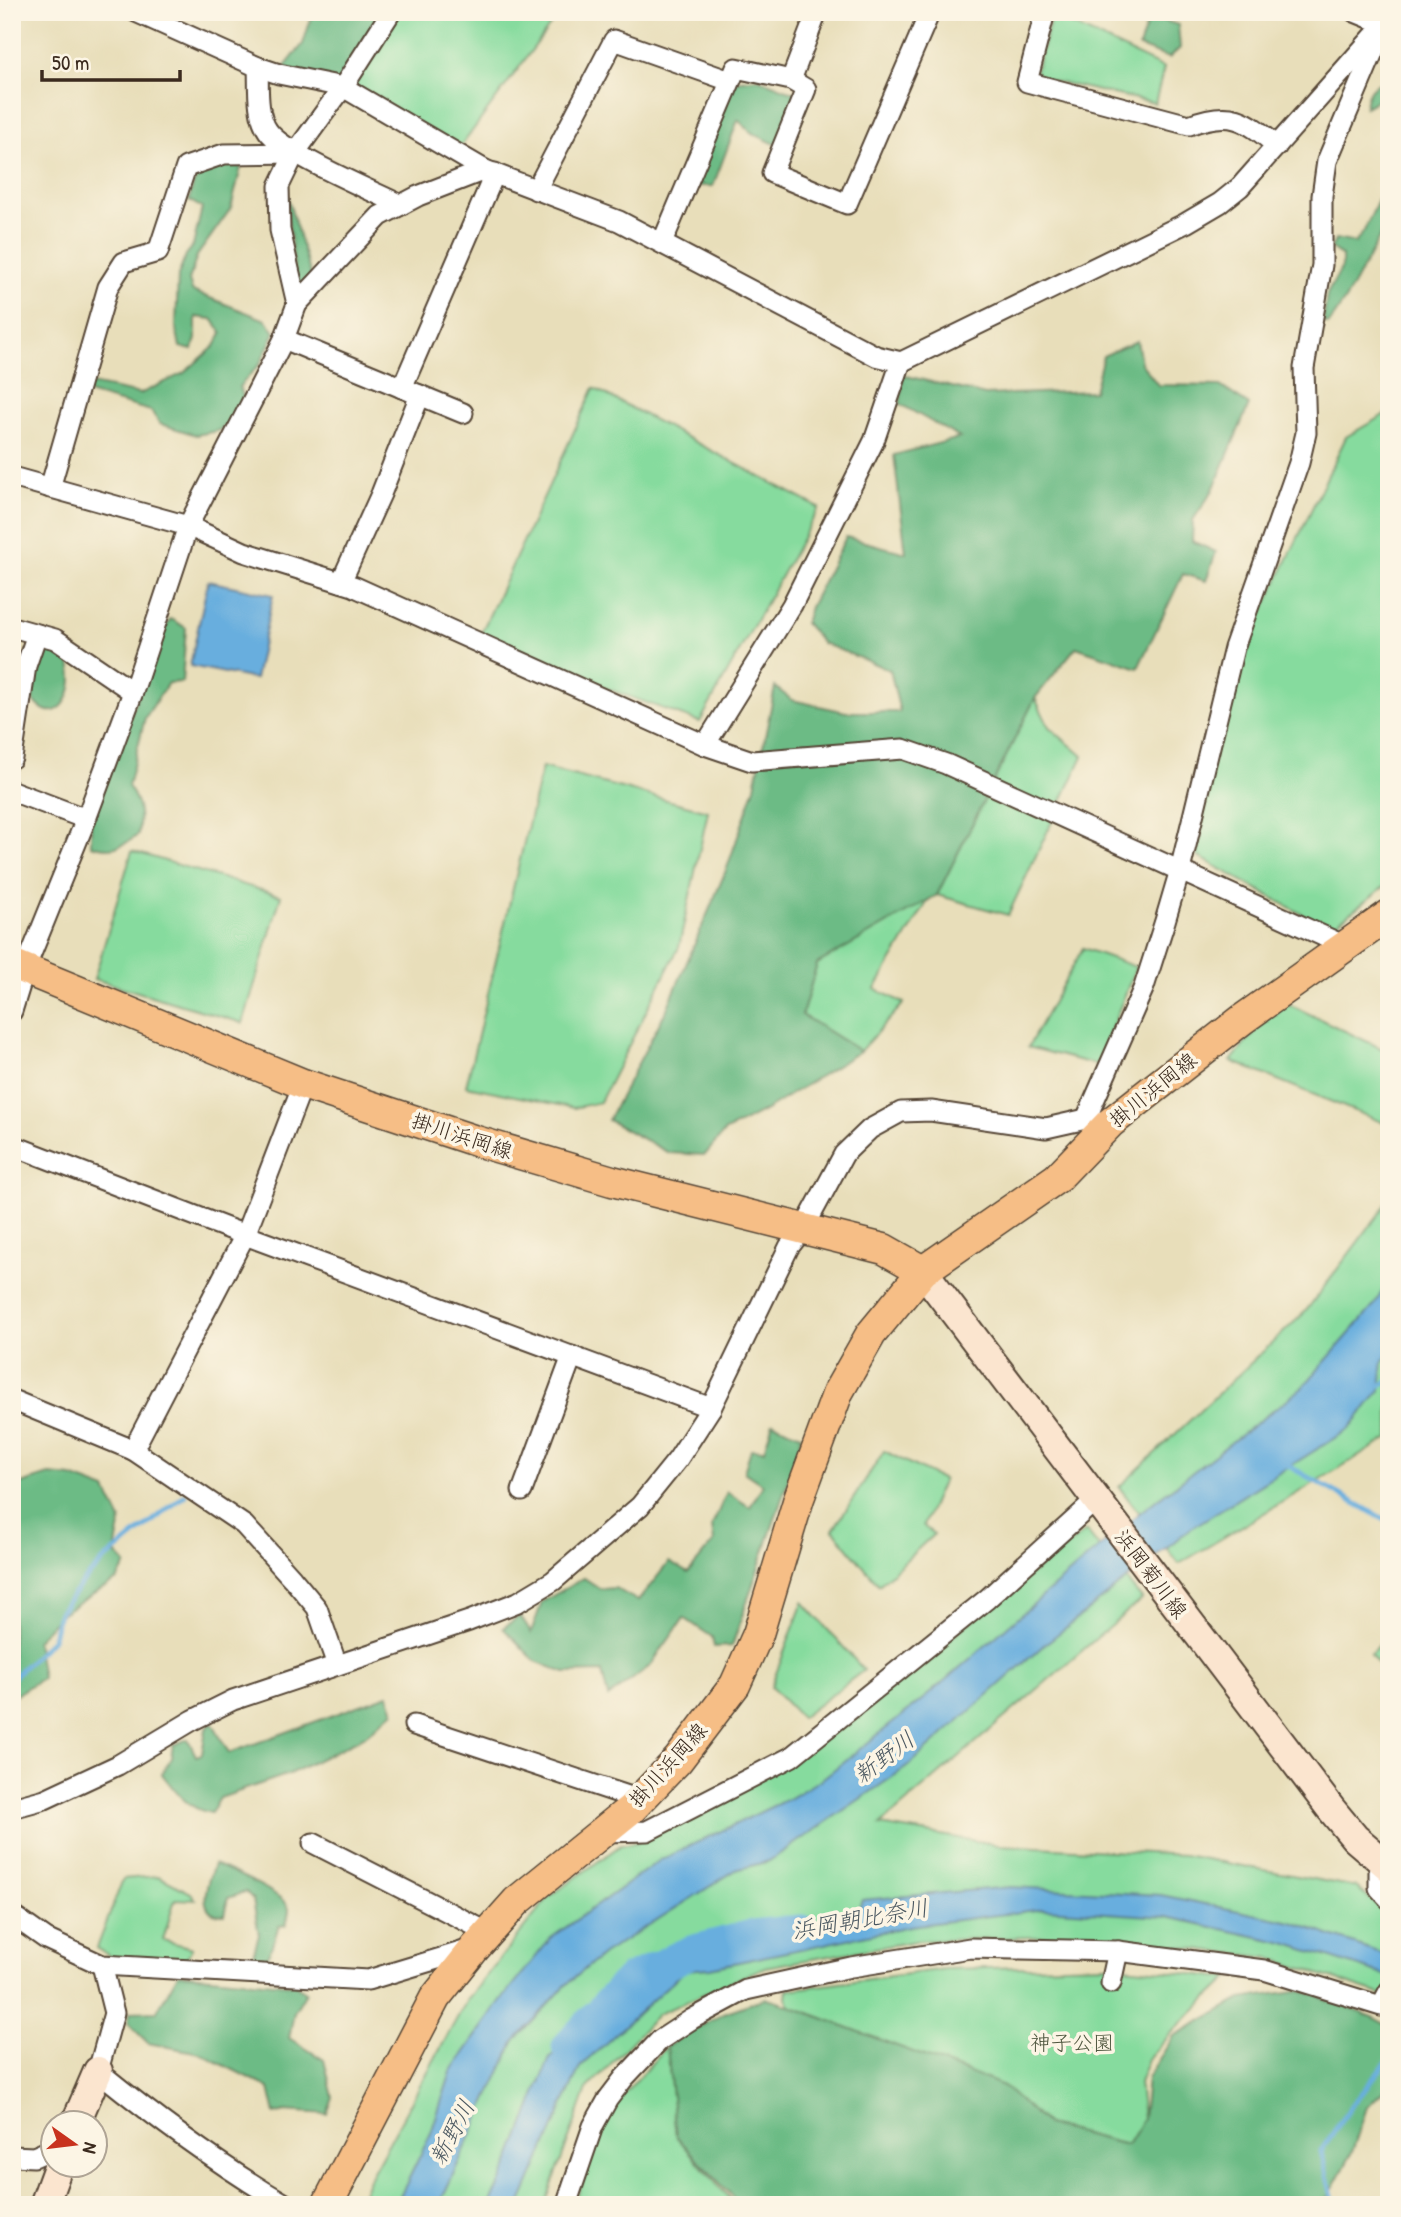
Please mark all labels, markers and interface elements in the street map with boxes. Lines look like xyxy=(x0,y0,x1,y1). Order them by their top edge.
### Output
scale bar xyxy=(42,38,180,82)
text: 50 m xyxy=(52,48,89,77)
street label: 掛川浜岡線 xyxy=(1103,1045,1203,1134)
street label: 掛川浜岡線 xyxy=(408,1106,517,1166)
street label: 浜岡菊川線 xyxy=(1108,1523,1195,1624)
street label: 掛川浜岡線 xyxy=(622,1716,714,1813)
water label: 新野川 xyxy=(847,1723,921,1790)
water label: 浜岡朝比奈川 xyxy=(789,1891,931,1946)
park label: 神子公園 xyxy=(1030,2028,1114,2057)
water label: 新野川 xyxy=(422,2094,481,2170)
north arrow xyxy=(38,2108,108,2178)
text: N xyxy=(77,2140,104,2156)

